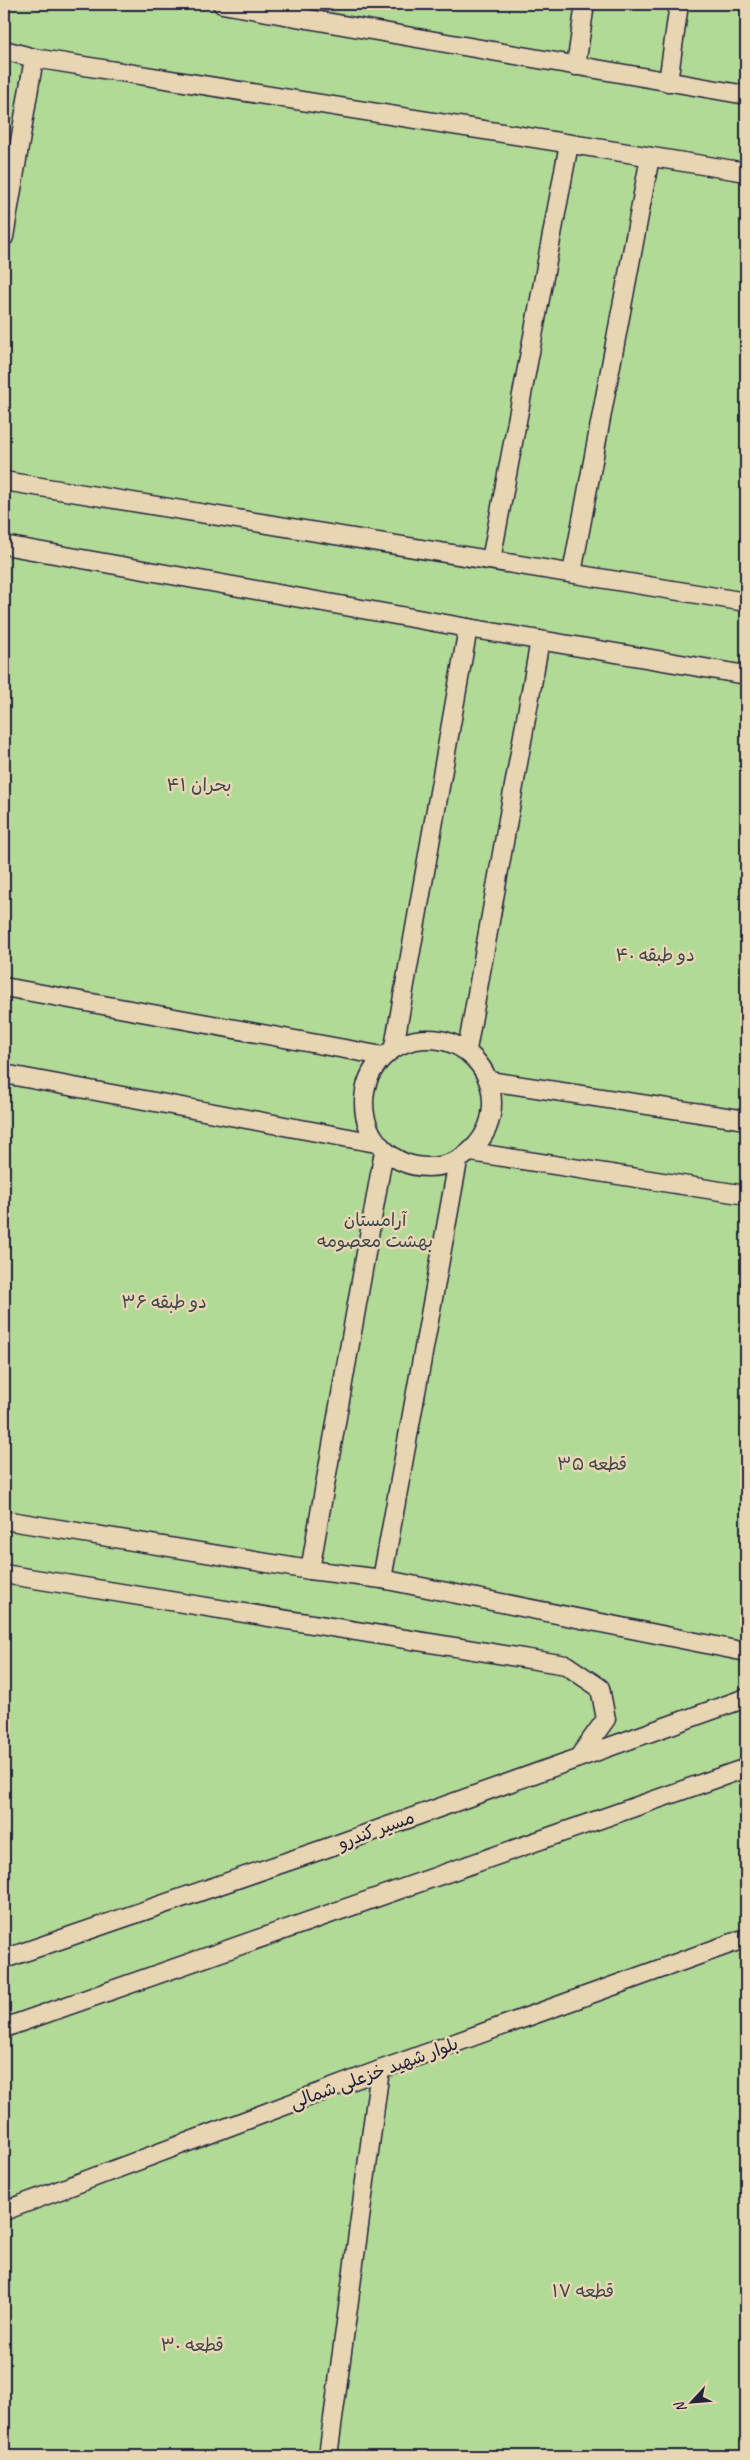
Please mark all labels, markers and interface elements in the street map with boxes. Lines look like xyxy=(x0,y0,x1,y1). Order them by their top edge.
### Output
park label: ۴۱ بحران xyxy=(167,774,231,796)
park label: ۴۰ دو طبقه xyxy=(615,944,695,966)
park label: آرامستان بهشت معصومه xyxy=(317,1209,433,1252)
park label: ۳۶ دو طبقه xyxy=(121,1291,207,1313)
park label: قطعه ۳۵ xyxy=(557,1453,627,1475)
street label: مسیر کندرو xyxy=(334,1806,417,1854)
street label: بلوار شهید خزعلی شمالی xyxy=(287,2032,461,2114)
park label: قطعه ۱۷ xyxy=(552,2280,614,2302)
park label: قطعه ۳۰ xyxy=(160,2334,224,2356)
north arrow xyxy=(668,2378,718,2428)
text: N xyxy=(670,2398,690,2415)

